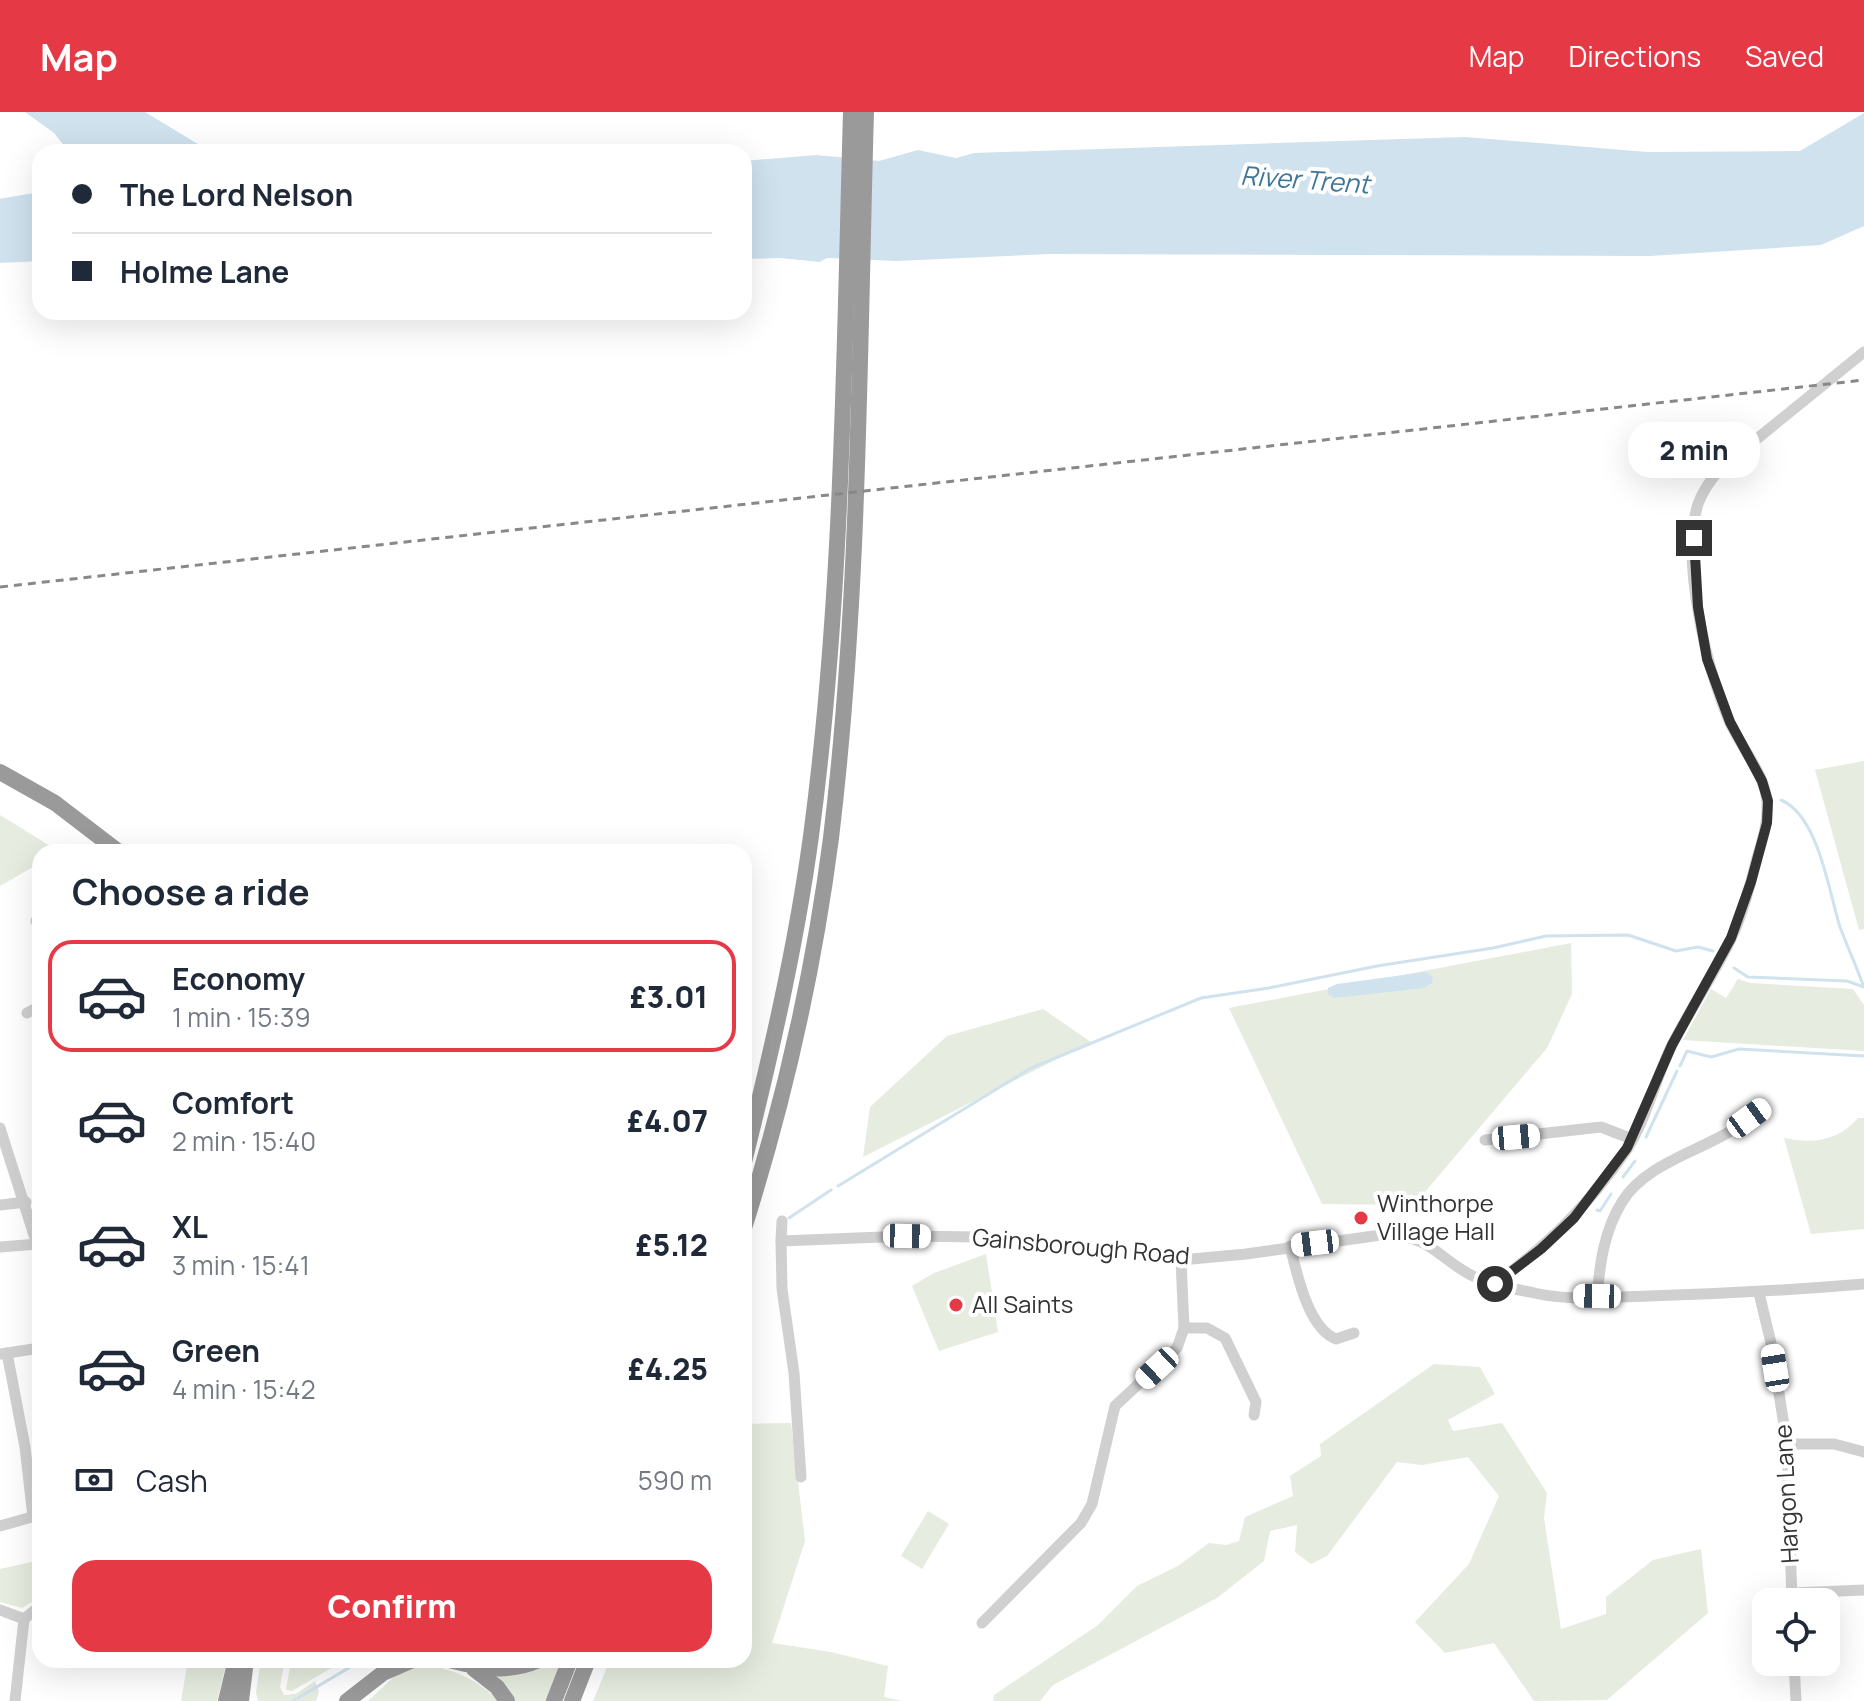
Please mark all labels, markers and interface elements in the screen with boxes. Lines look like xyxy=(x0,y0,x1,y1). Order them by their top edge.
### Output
text: Map xyxy=(40,30,118,82)
text: Map xyxy=(1469,37,1524,75)
text: Directions xyxy=(1568,37,1701,75)
text: Saved xyxy=(1745,37,1824,75)
water label: River Trent xyxy=(1240,157,1373,202)
text: The Lord Nelson xyxy=(120,174,353,215)
text: Holme Lane xyxy=(120,251,289,292)
callout: 2 min xyxy=(1628,422,1760,478)
text: 2 min xyxy=(1660,432,1728,468)
route end xyxy=(1676,520,1712,556)
text: Choose a ride xyxy=(72,867,310,916)
text: Economy xyxy=(172,958,305,999)
icon: car xyxy=(76,960,148,1032)
text: £3.01 xyxy=(630,976,708,1017)
text: 1 min · 15:39 xyxy=(172,999,311,1035)
text: Comfort xyxy=(172,1082,294,1123)
icon: car xyxy=(76,1084,148,1156)
car xyxy=(1723,1094,1775,1142)
text: £4.07 xyxy=(627,1100,708,1141)
text: 2 min · 15:40 xyxy=(172,1123,316,1159)
car xyxy=(1491,1123,1541,1151)
place label: Winthorpe Village Hall xyxy=(1377,1186,1495,1247)
text: XL xyxy=(172,1206,208,1247)
icon: car xyxy=(76,1208,148,1280)
marker: Winthorpe Village Hall xyxy=(1352,1209,1370,1227)
street label: Gainsborough Road xyxy=(971,1220,1191,1271)
text: £5.12 xyxy=(635,1224,708,1265)
car xyxy=(883,1224,931,1248)
car xyxy=(1290,1228,1340,1258)
text: 3 min · 15:41 xyxy=(172,1247,310,1283)
route start xyxy=(1477,1266,1513,1302)
car xyxy=(1573,1284,1621,1308)
place label: All Saints xyxy=(972,1287,1073,1320)
marker: All Saints xyxy=(947,1296,965,1314)
text: Green xyxy=(172,1330,260,1371)
icon: car xyxy=(76,1332,148,1404)
car xyxy=(1759,1342,1791,1394)
car xyxy=(1131,1343,1183,1393)
text: £4.25 xyxy=(628,1348,708,1389)
text: 4 min · 15:42 xyxy=(172,1371,315,1407)
street label: Hargon Lane xyxy=(1765,1424,1806,1564)
icon: cash xyxy=(72,1458,116,1502)
text: Cash xyxy=(136,1460,208,1501)
text: 590 m xyxy=(638,1462,712,1498)
button: Confirm xyxy=(72,1560,712,1652)
map controls xyxy=(1752,1588,1840,1676)
button: locate xyxy=(1752,1588,1840,1676)

